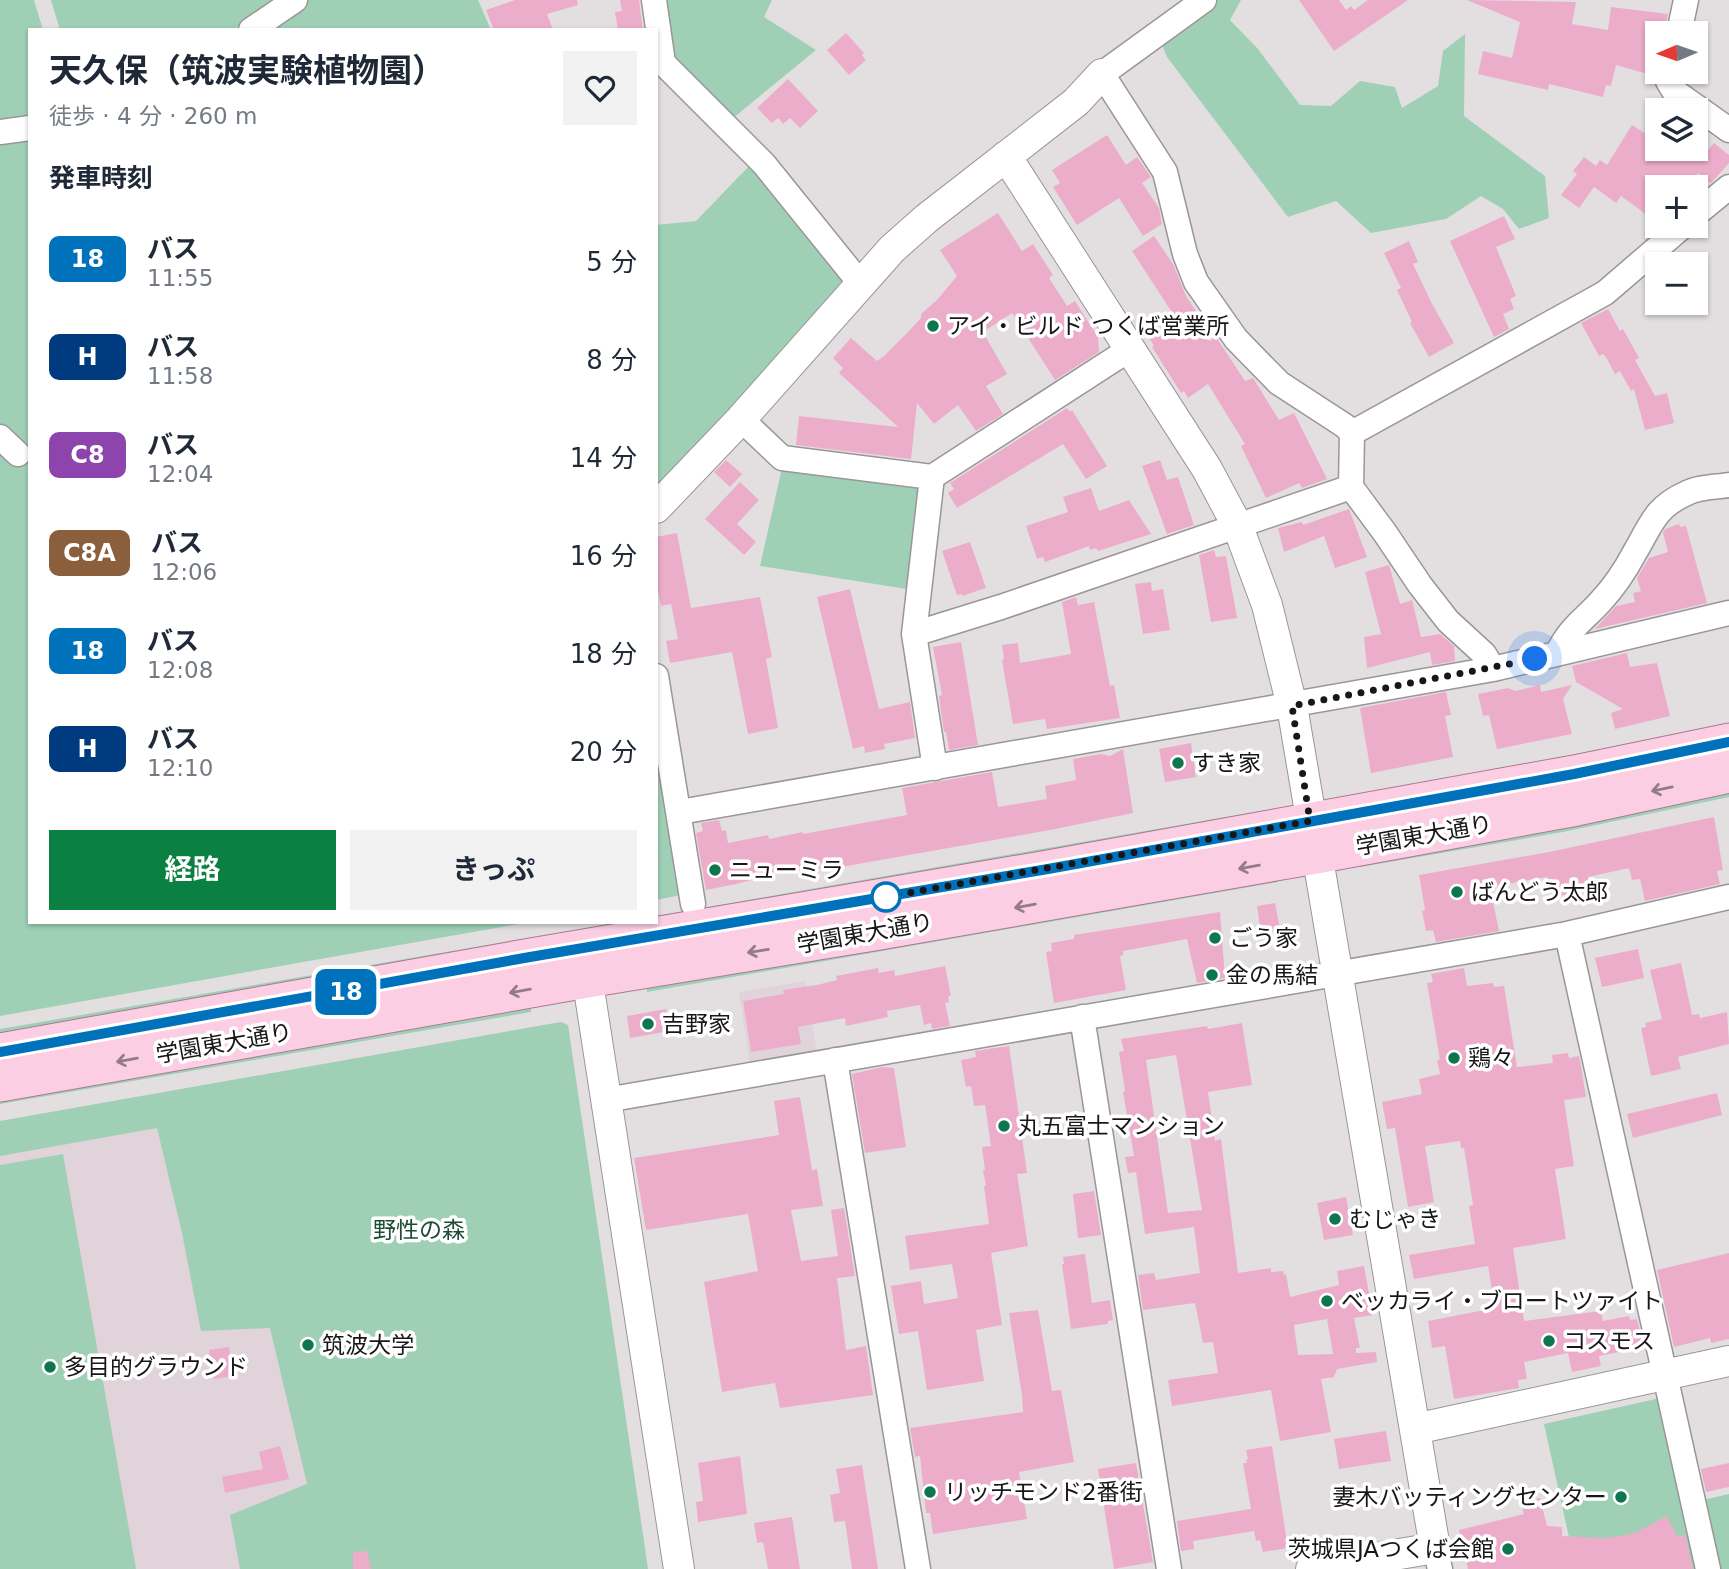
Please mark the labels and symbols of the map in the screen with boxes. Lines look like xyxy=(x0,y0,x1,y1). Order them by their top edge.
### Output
north arrow xyxy=(1645,21,1708,84)
place label: アイ・ビルド つくば営業所 xyxy=(947,313,1229,339)
marker: アイ・ビルド つくば営業所 xyxy=(925,318,941,334)
your location xyxy=(1517,641,1552,676)
place label: すき家 xyxy=(1192,750,1261,776)
marker: すき家 xyxy=(1170,755,1186,771)
one-way arrow xyxy=(1651,783,1674,797)
street label: 学園東大通り xyxy=(1354,810,1494,860)
place label: ニューミラ xyxy=(729,857,844,883)
one-way arrow xyxy=(1238,861,1261,874)
marker: ニューミラ xyxy=(707,862,723,878)
place label: ばんどう太郎 xyxy=(1471,879,1608,905)
unlabelled marker xyxy=(871,882,901,912)
marker: ばんどう太郎 xyxy=(1449,884,1465,900)
one-way arrow xyxy=(1014,900,1037,913)
street label: 学園東大通り xyxy=(795,908,935,958)
place label: ごう家 xyxy=(1229,925,1298,951)
marker: ごう家 xyxy=(1207,930,1223,946)
one-way arrow xyxy=(747,945,770,958)
place label: 金の馬結 xyxy=(1226,962,1318,988)
marker: 金の馬結 xyxy=(1204,967,1220,983)
line badge: 18 xyxy=(314,969,378,1015)
one-way arrow xyxy=(509,985,531,998)
place label: 吉野家 xyxy=(662,1011,731,1037)
marker: 吉野家 xyxy=(640,1016,656,1032)
street label: 学園東大通り xyxy=(154,1018,294,1068)
place label: 鶏々 xyxy=(1468,1045,1514,1071)
marker: 鶏々 xyxy=(1446,1050,1462,1066)
one-way arrow xyxy=(116,1054,139,1068)
place label: 丸五富士マンション xyxy=(1018,1113,1225,1139)
marker: 丸五富士マンション xyxy=(996,1118,1012,1134)
place label: むじゃき xyxy=(1349,1206,1441,1232)
marker: むじゃき xyxy=(1327,1211,1343,1227)
park label: 野性の森 xyxy=(373,1217,465,1243)
place label: ベッカライ・ブロートツァイト xyxy=(1341,1288,1663,1314)
marker: ベッカライ・ブロートツァイト xyxy=(1319,1293,1335,1309)
place label: コスモス xyxy=(1563,1328,1655,1354)
place label: 筑波大学 xyxy=(322,1332,414,1358)
marker: コスモス xyxy=(1541,1333,1557,1349)
marker: 筑波大学 xyxy=(300,1337,316,1353)
place label: 多目的グラウンド xyxy=(64,1354,248,1380)
marker: 多目的グラウンド xyxy=(42,1359,58,1375)
place label: リッチモンド2番街 xyxy=(944,1479,1143,1505)
marker: リッチモンド2番街 xyxy=(922,1484,938,1500)
place label: 妻木バッティングセンター xyxy=(1332,1484,1607,1510)
marker: 妻木バッティングセンター xyxy=(1613,1489,1629,1505)
place label: 茨城県JAつくば会館 xyxy=(1288,1536,1494,1562)
marker: 茨城県JAつくば会館 xyxy=(1500,1541,1516,1557)

